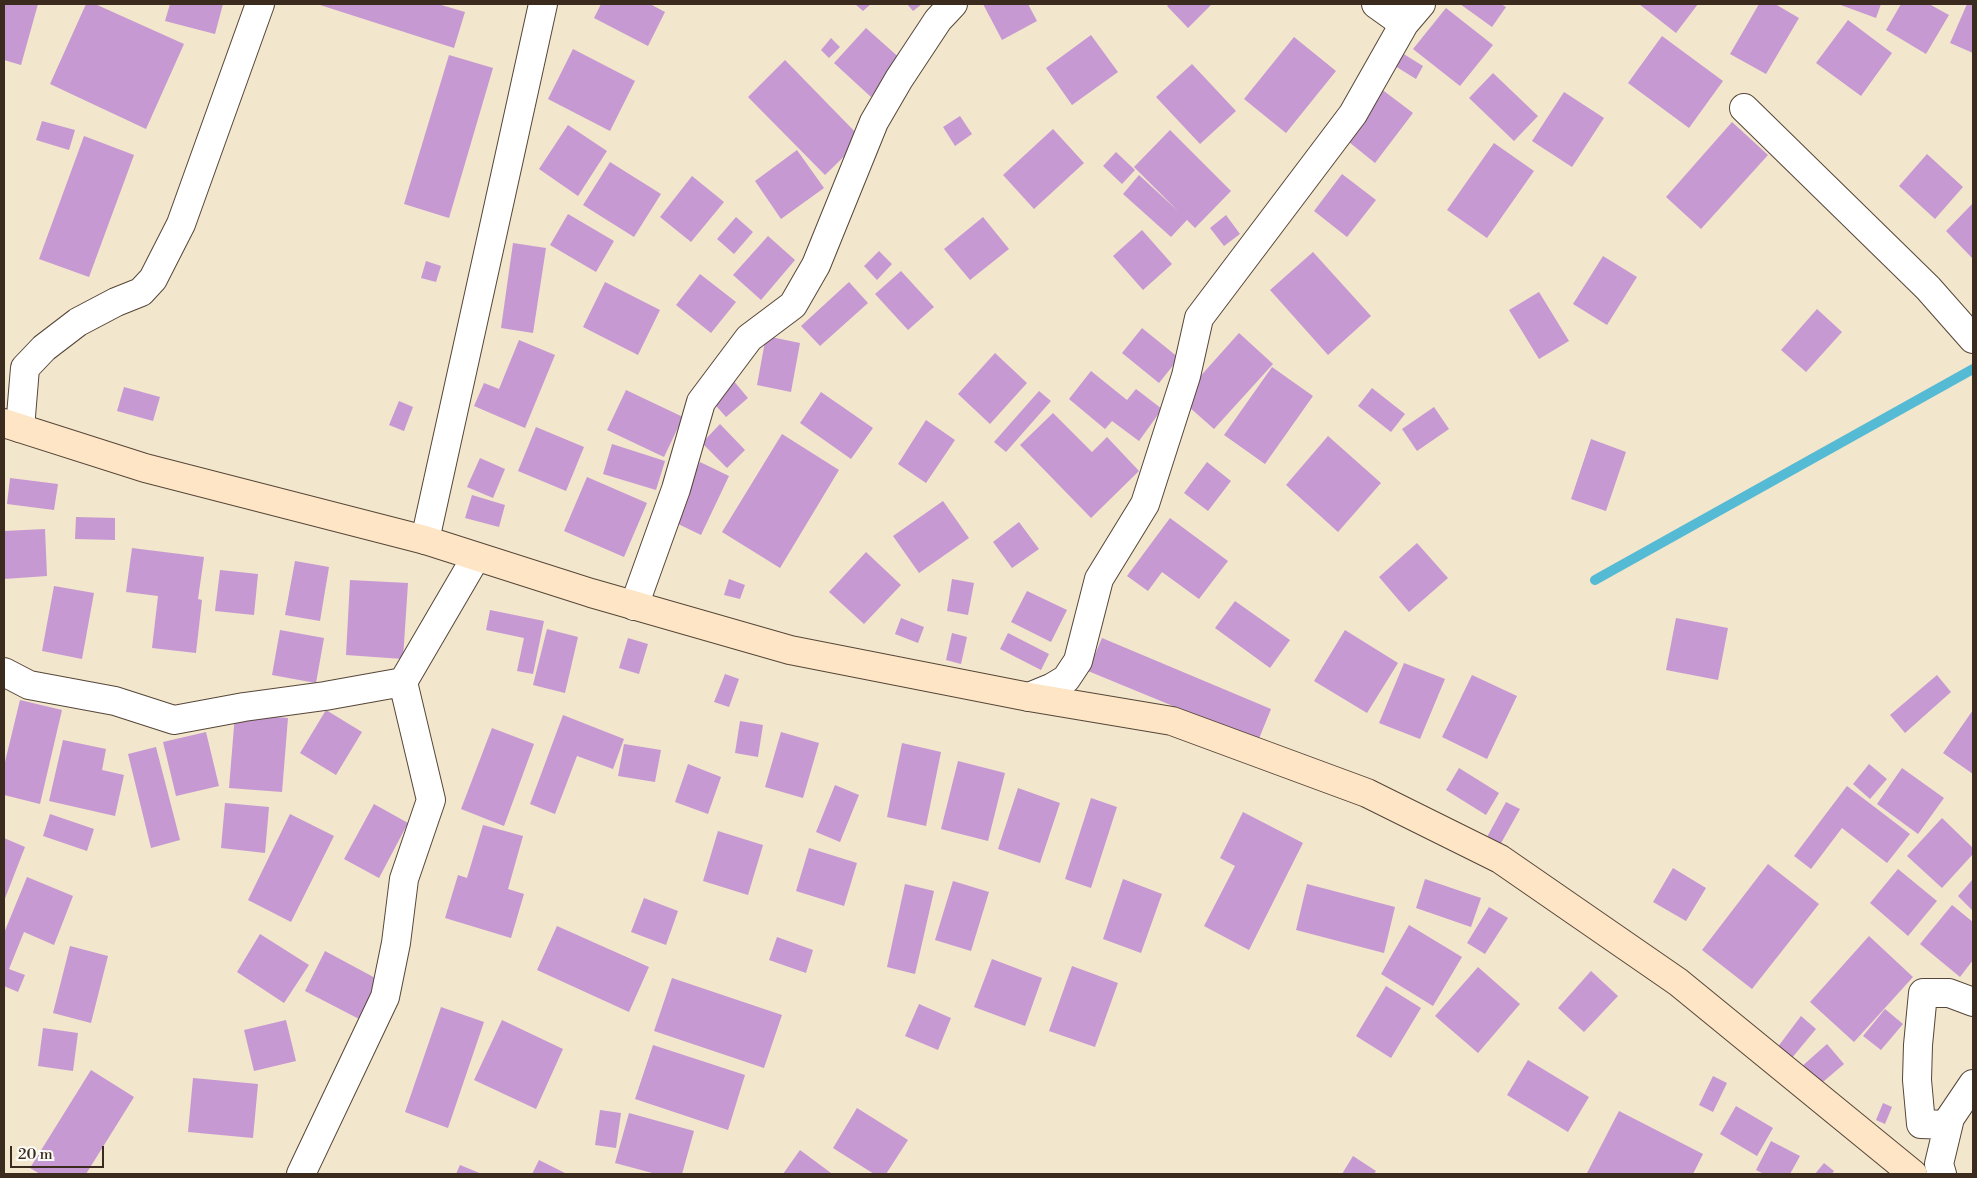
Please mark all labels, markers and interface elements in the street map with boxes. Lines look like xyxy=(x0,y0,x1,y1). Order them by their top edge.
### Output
scale bar xyxy=(12,1136,106,1168)
text: 20 m xyxy=(18,1145,53,1164)

